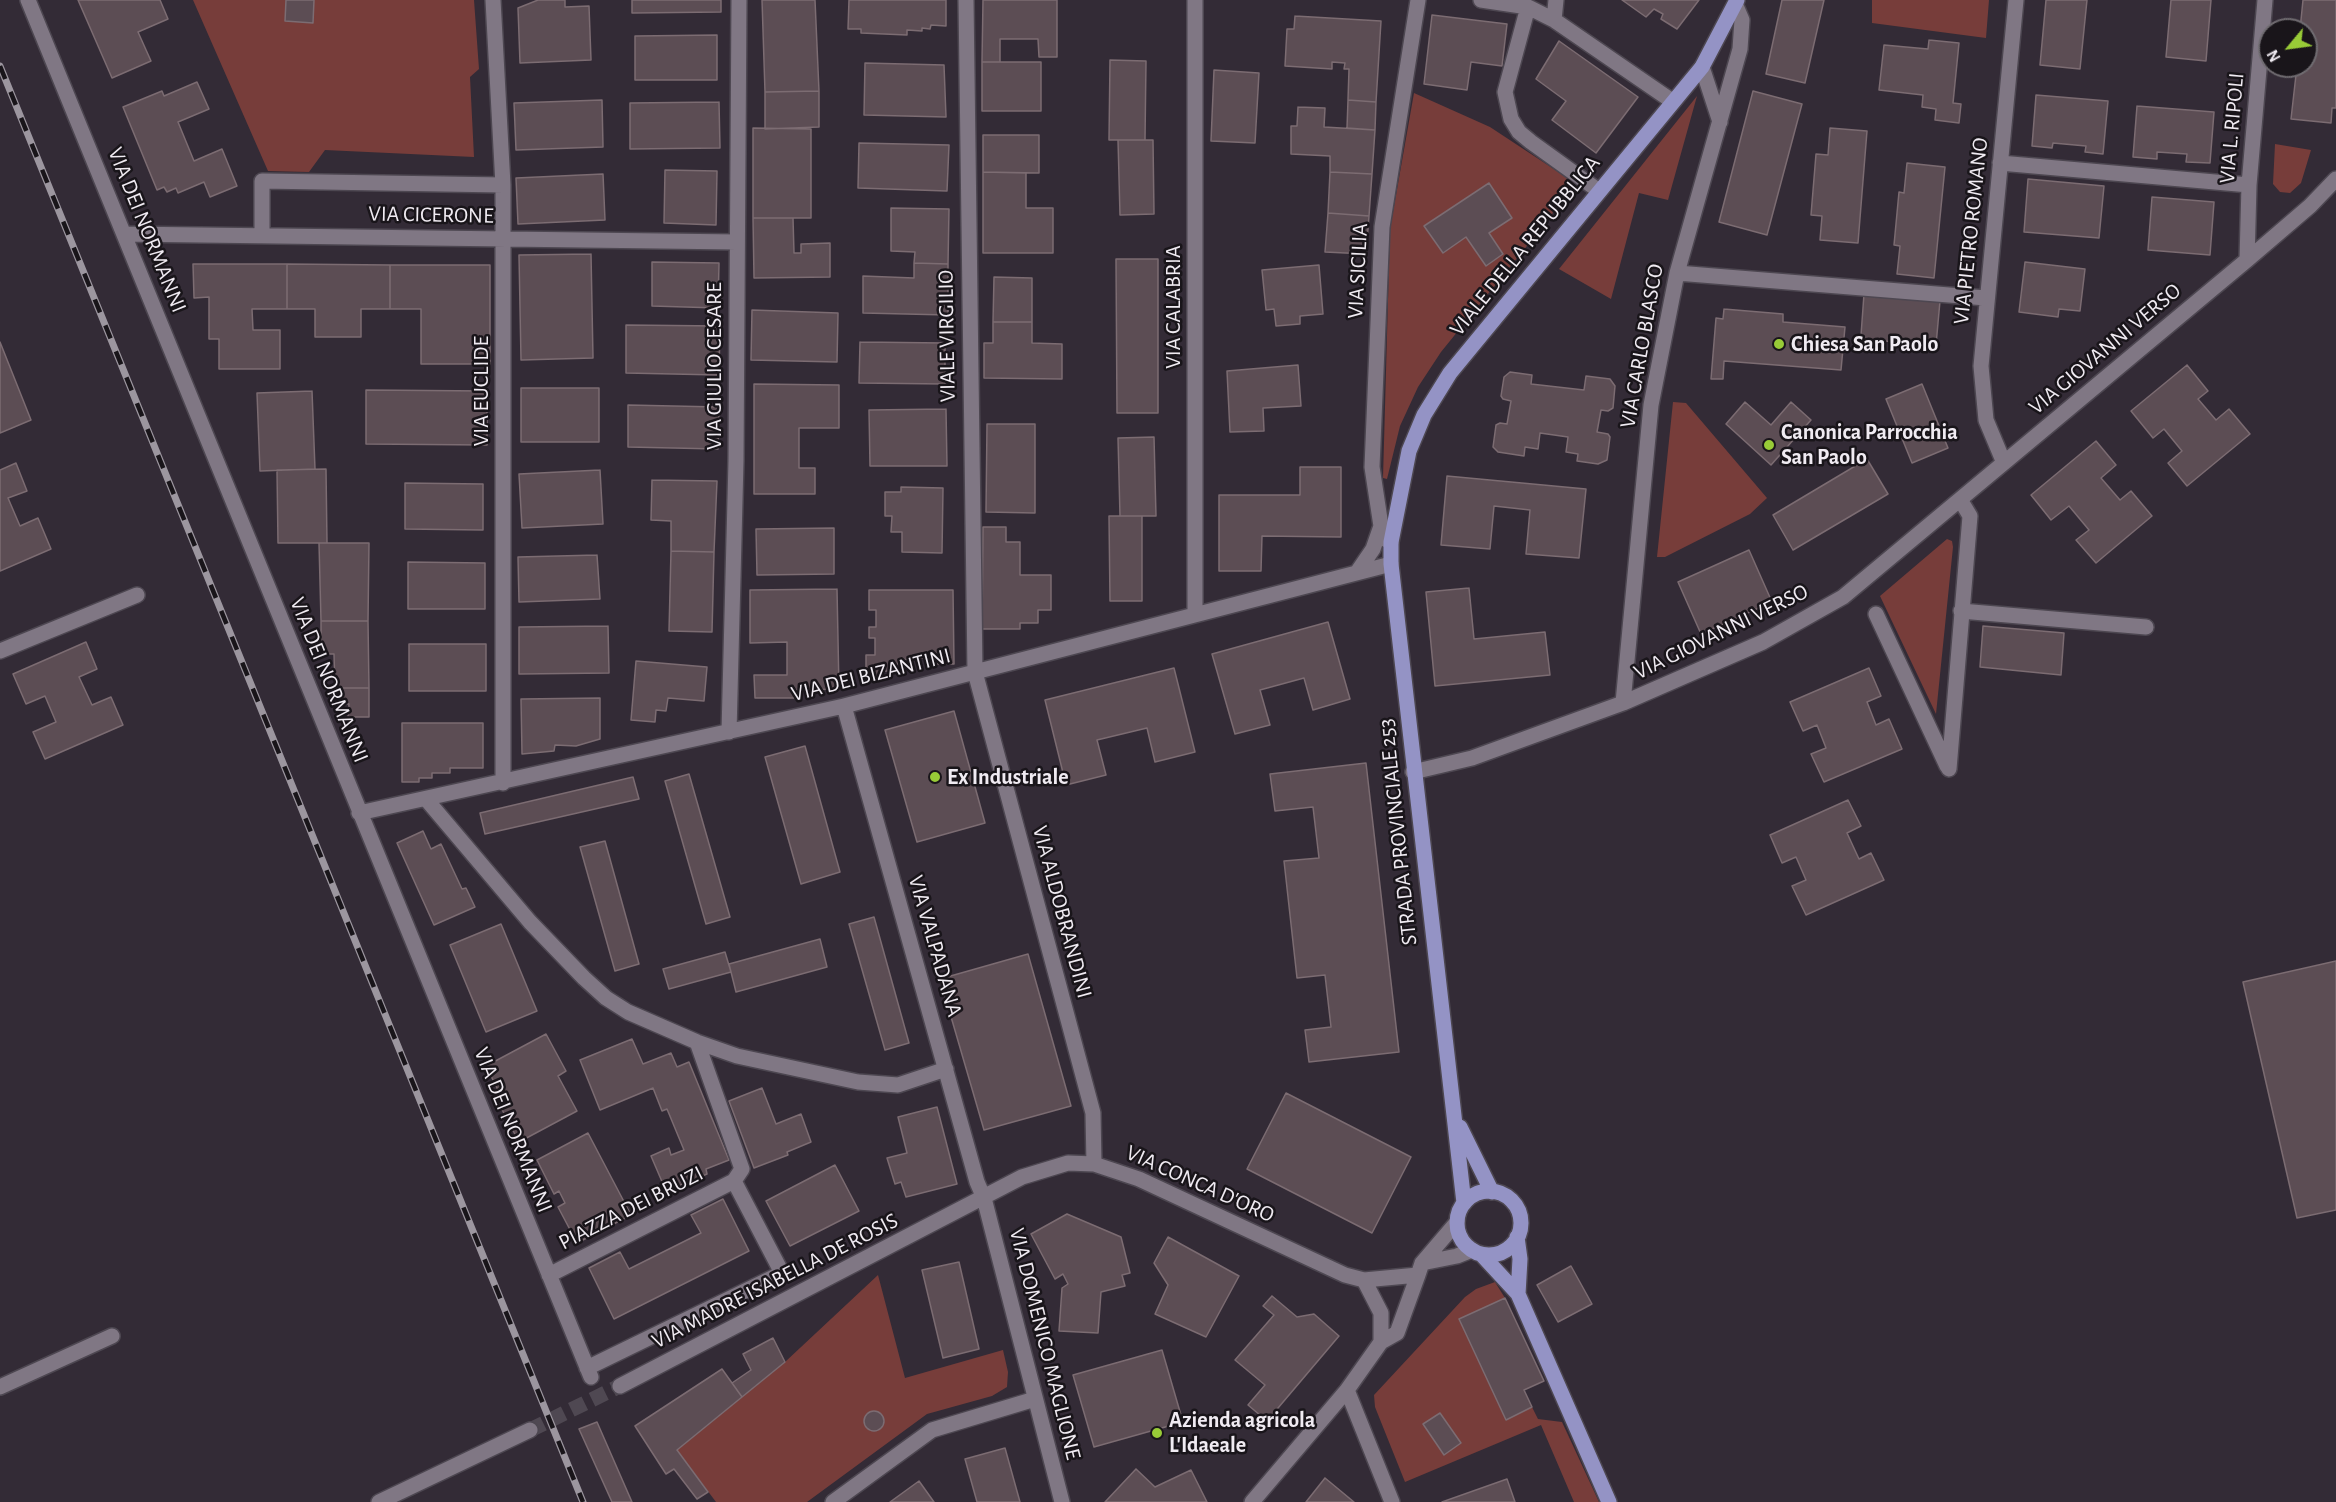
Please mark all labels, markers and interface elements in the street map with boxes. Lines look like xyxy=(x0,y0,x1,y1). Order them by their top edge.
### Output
north arrow xyxy=(2258,18,2318,78)
text: N xyxy=(2264,47,2284,65)
street label: VIA L. RIPOLI xyxy=(2214,72,2250,184)
street label: VIA PIETRO ROMANO xyxy=(1948,136,1994,326)
street label: VIA DEI NORMANNI xyxy=(102,144,192,316)
street label: VIALE DELLA REPUBBLICA xyxy=(1444,151,1606,341)
street label: VIA CICERONE xyxy=(368,201,494,229)
street label: VIA SICILIA xyxy=(1342,223,1374,319)
street label: VIA CALABRIA xyxy=(1160,245,1186,369)
street label: VIA CARLO BLASCO xyxy=(1615,262,1669,430)
street label: VIALE VIRGILIO xyxy=(933,270,961,402)
street label: VIA GIOVANNI VERSO xyxy=(2023,278,2187,420)
street label: VIA GIULIO CESARE xyxy=(701,282,727,450)
place label: Chiesa San Paolo xyxy=(1791,331,1938,357)
street label: VIA EUCLIDE xyxy=(468,336,494,446)
marker: Chiesa San Paolo xyxy=(1772,337,1786,351)
place label: Canonica Parrocchia San Paolo xyxy=(1781,419,1958,470)
marker: Canonica Parrocchia San Paolo xyxy=(1762,438,1776,452)
street label: VIA GIOVANNI VERSO xyxy=(1629,578,1813,686)
street label: VIA DEI NORMANNI xyxy=(284,594,374,766)
street label: VIA DEI BIZANTINI xyxy=(789,642,953,708)
street label: STRADA PROVINCIALE 253 xyxy=(1373,717,1423,947)
place label: Ex Industriale xyxy=(947,764,1069,790)
marker: Ex Industriale xyxy=(928,770,942,784)
street label: VIA ALDOBRANDINI xyxy=(1026,823,1098,1001)
street label: VIA VALPADANA xyxy=(902,872,968,1020)
street label: VIA DEI NORMANNI xyxy=(468,1044,558,1216)
street label: VIA CONCA D'ORO xyxy=(1122,1139,1278,1229)
street label: PIAZZA DEI BRUZI xyxy=(554,1160,708,1256)
street label: VIA MADRE ISABELLA DE ROSIS xyxy=(648,1207,902,1355)
street label: VIA DOMENICO MAGLIONE xyxy=(1003,1226,1087,1462)
place label: Azienda agricola L'Idaeale xyxy=(1169,1407,1315,1458)
marker: Azienda agricola L'Idaeale xyxy=(1150,1426,1164,1440)

